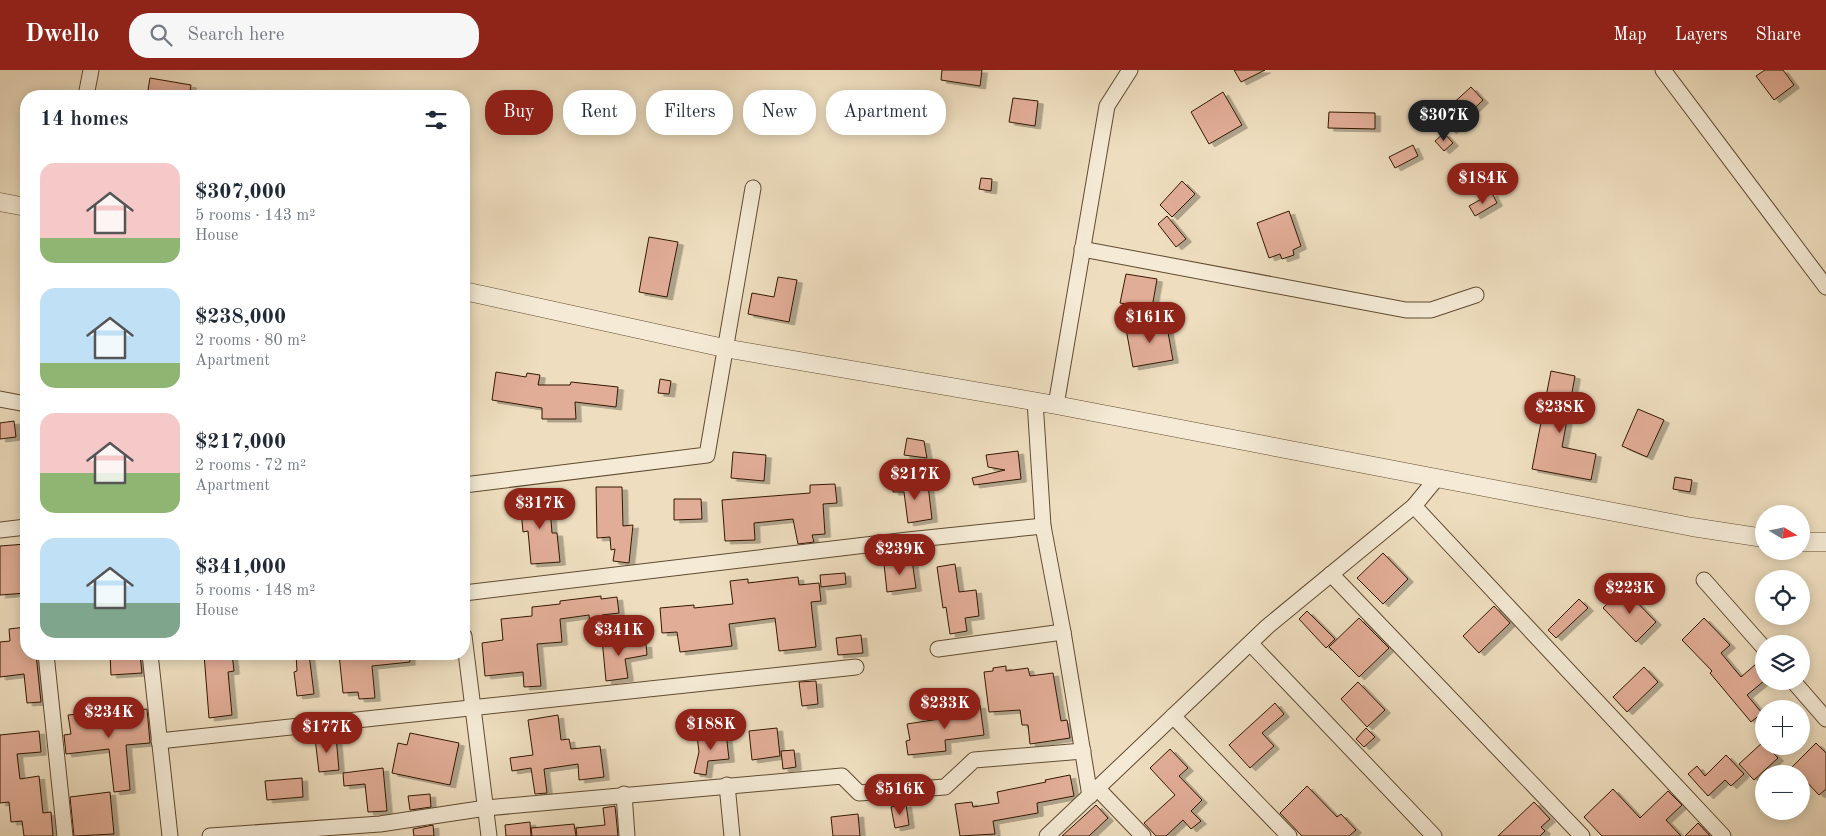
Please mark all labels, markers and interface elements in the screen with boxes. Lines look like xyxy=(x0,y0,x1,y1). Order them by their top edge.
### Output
search box xyxy=(129,13,479,58)
icon: search xyxy=(147,21,175,49)
text: Dwello xyxy=(25,23,99,47)
text: Search here xyxy=(187,26,285,45)
text: Map xyxy=(1613,26,1647,44)
text: Layers xyxy=(1675,26,1727,44)
text: Share xyxy=(1755,26,1801,44)
chip: Buy xyxy=(485,90,553,135)
chip: Rent xyxy=(563,90,636,135)
chip: Filters xyxy=(646,90,733,135)
chip: New xyxy=(743,90,816,135)
chip: Apartment xyxy=(826,90,946,135)
pin: $307K xyxy=(1409,100,1479,142)
icon: filters xyxy=(422,106,450,134)
text: $307K xyxy=(1419,108,1469,124)
text: 14 homes xyxy=(40,109,128,130)
pin: $184K xyxy=(1448,162,1518,205)
text: $184K xyxy=(1458,171,1508,187)
text: $307,000 xyxy=(195,182,286,203)
icon: home xyxy=(80,183,140,243)
text: 5 rooms · 143 m² xyxy=(195,208,315,224)
text: House xyxy=(195,228,238,244)
pin: $161K xyxy=(1115,302,1185,344)
text: $238,000 xyxy=(195,307,286,328)
icon: home xyxy=(80,308,140,368)
text: $161K xyxy=(1125,310,1175,326)
text: 2 rooms · 80 m² xyxy=(195,333,306,349)
text: Apartment xyxy=(195,353,270,369)
pin: $238K xyxy=(1525,392,1595,434)
text: $238K xyxy=(1535,400,1585,416)
text: $217,000 xyxy=(195,432,286,453)
icon: home xyxy=(80,433,140,493)
text: 2 rooms · 72 m² xyxy=(195,458,306,474)
pin: $217K xyxy=(880,458,950,501)
text: $217K xyxy=(890,467,940,483)
text: Apartment xyxy=(195,478,270,494)
pin: $317K xyxy=(505,488,575,530)
text: $317K xyxy=(515,496,565,512)
north arrow xyxy=(1755,505,1810,560)
map controls xyxy=(1755,505,1810,820)
pin: $239K xyxy=(865,534,935,576)
text: $239K xyxy=(875,542,925,558)
text: $341,000 xyxy=(195,557,286,578)
icon: home xyxy=(80,558,140,618)
button: locate xyxy=(1755,570,1810,625)
pin: $223K xyxy=(1595,572,1665,615)
text: $223K xyxy=(1605,581,1655,597)
text: 5 rooms · 148 m² xyxy=(195,583,315,599)
text: House xyxy=(195,603,238,619)
pin: $341K xyxy=(584,614,654,657)
text: $341K xyxy=(594,623,644,639)
button: layers xyxy=(1755,635,1810,690)
pin: $233K xyxy=(910,688,980,730)
pin: $234K xyxy=(74,696,144,739)
text: $233K xyxy=(920,696,970,712)
button: + xyxy=(1755,700,1810,755)
text: $234K xyxy=(84,705,134,721)
pin: $188K xyxy=(676,708,746,751)
pin: $177K xyxy=(292,712,362,754)
text: $188K xyxy=(686,717,736,733)
text: $177K xyxy=(302,720,352,736)
button: − xyxy=(1755,765,1810,820)
pin: $516K xyxy=(865,774,935,816)
text: $516K xyxy=(875,782,925,798)

